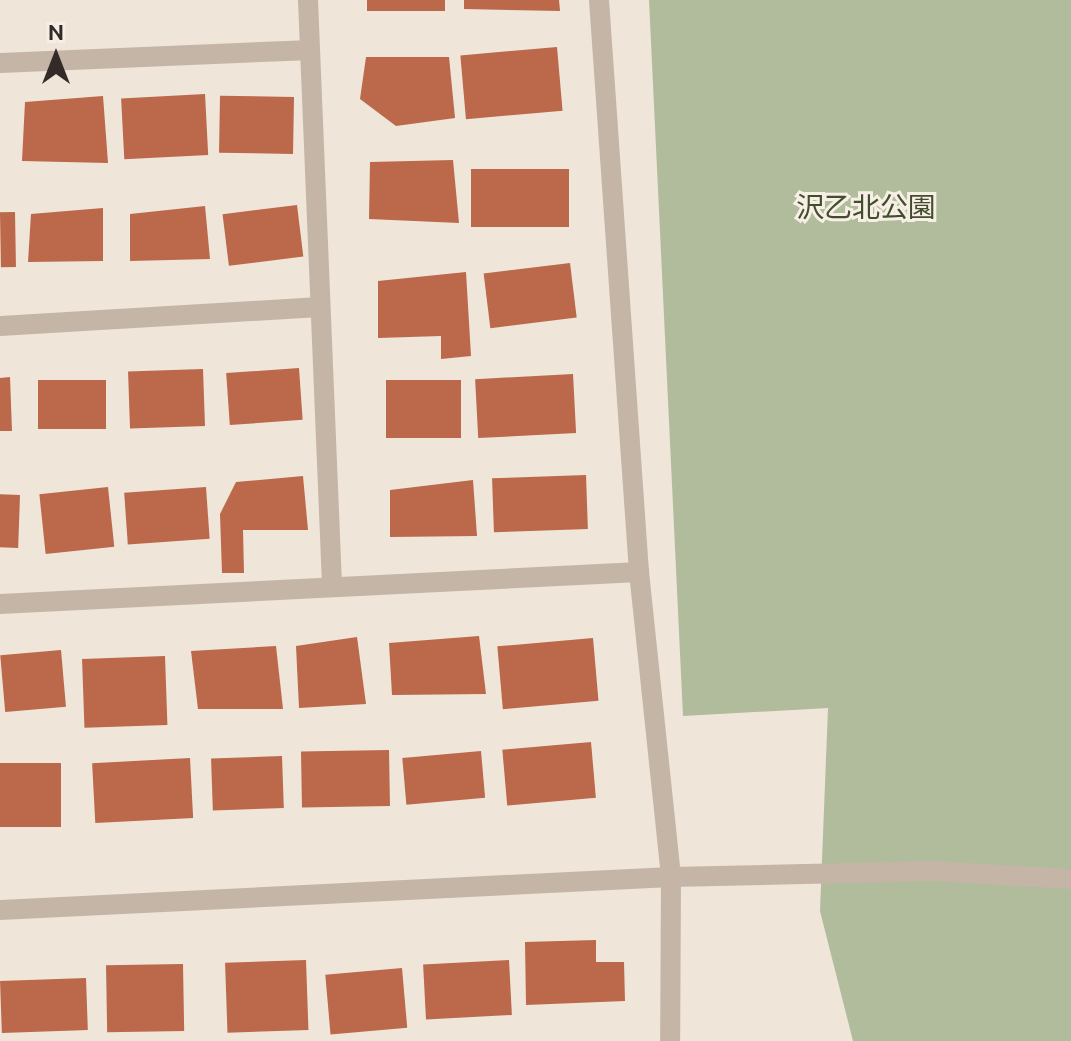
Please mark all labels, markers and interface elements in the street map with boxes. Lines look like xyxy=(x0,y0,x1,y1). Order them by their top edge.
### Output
north arrow xyxy=(16,16,96,96)
text: N xyxy=(48,19,64,44)
park label: 沢乙北公園 xyxy=(796,190,936,224)

